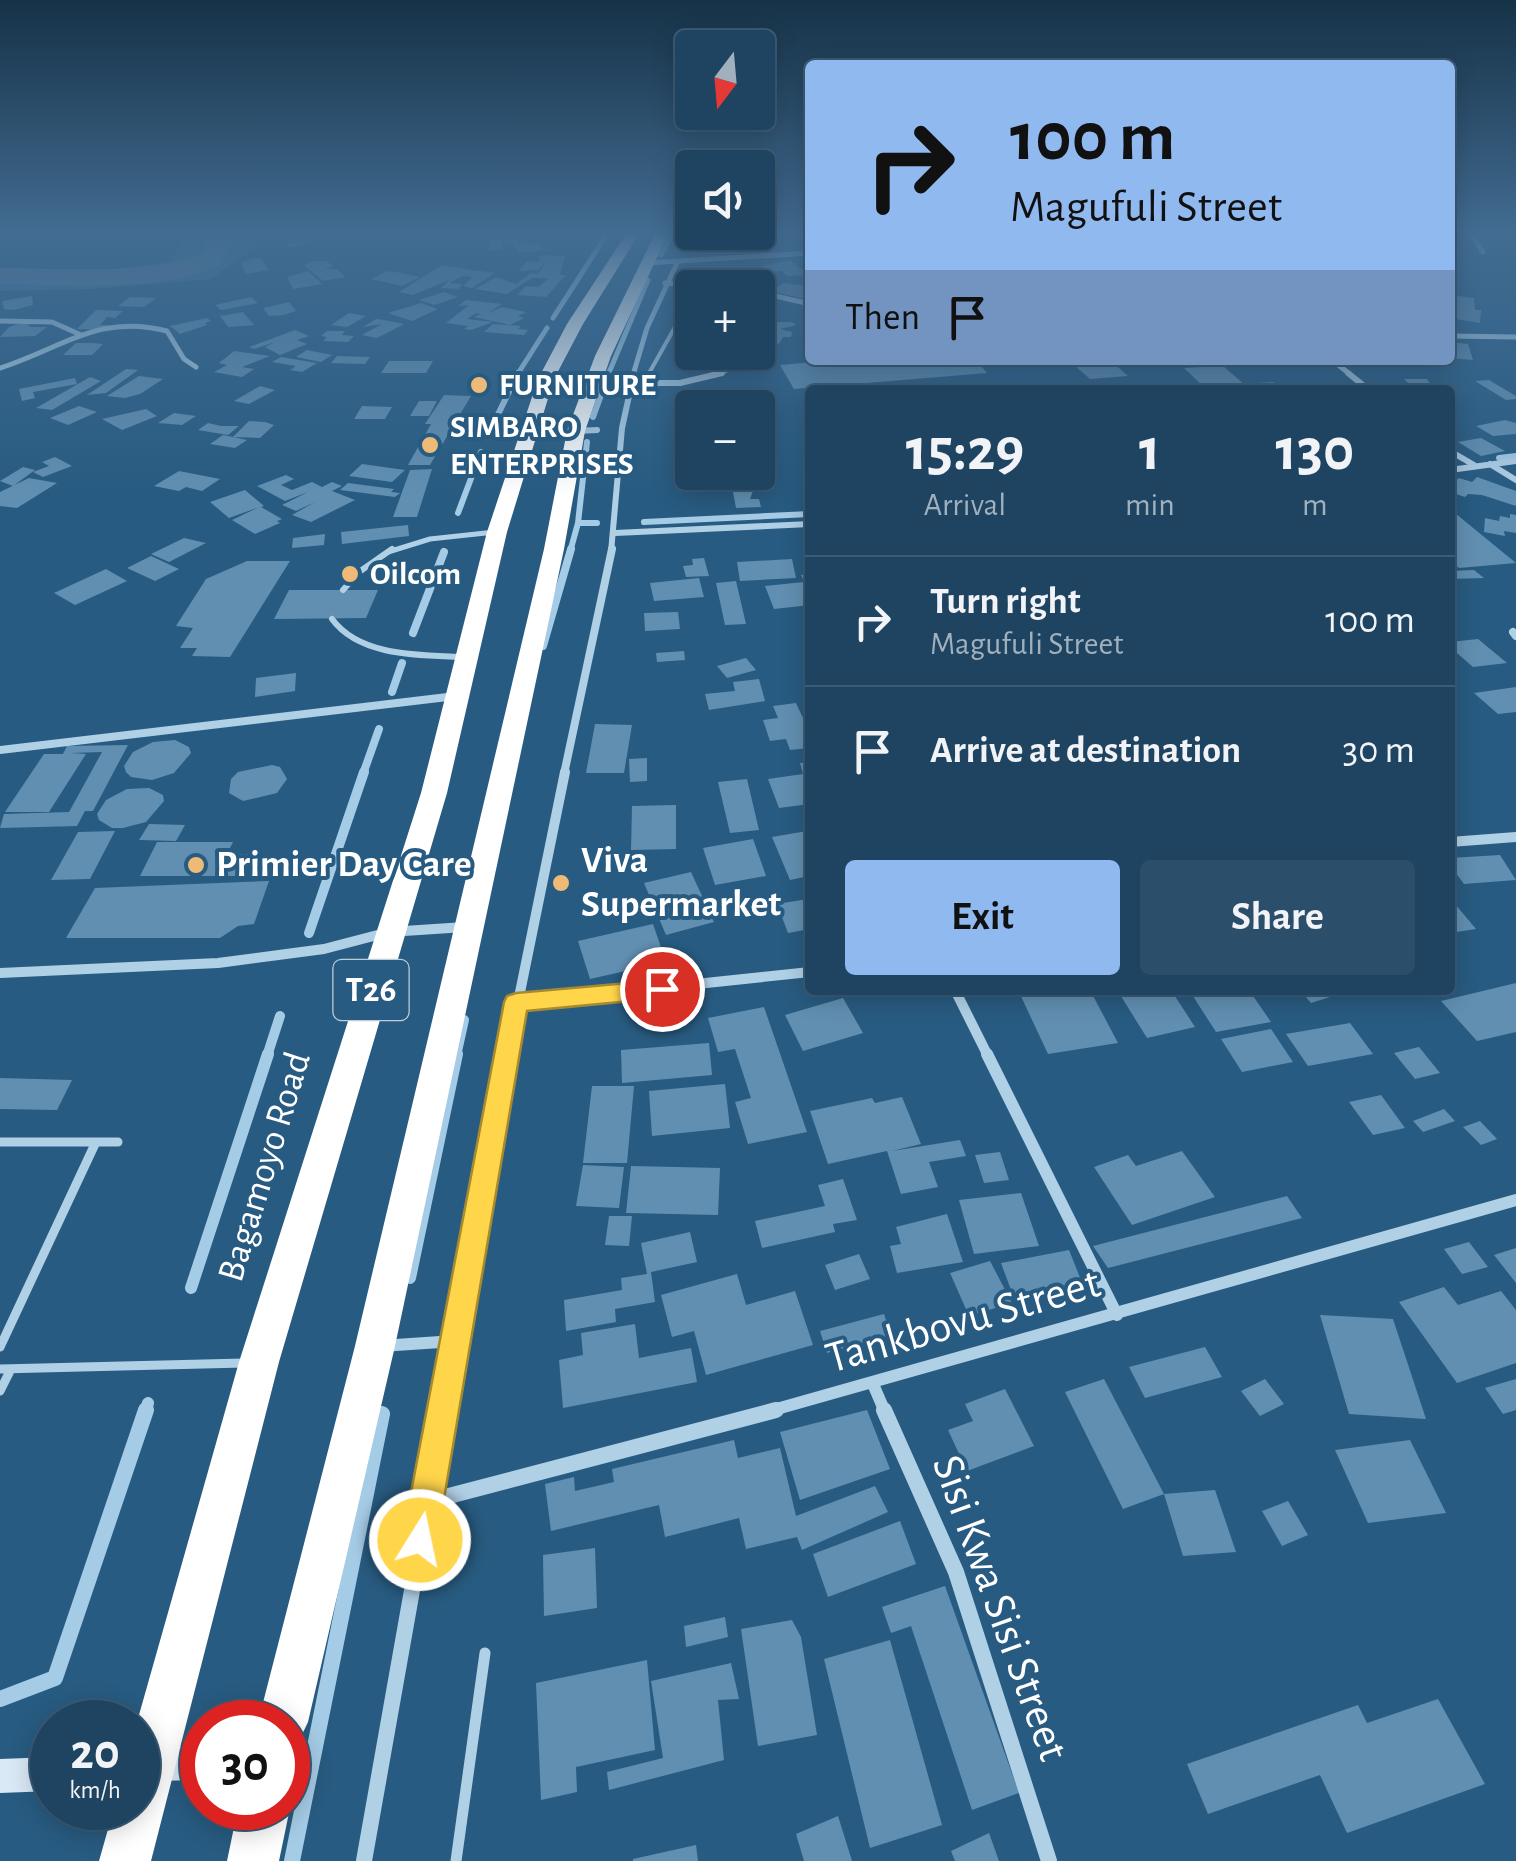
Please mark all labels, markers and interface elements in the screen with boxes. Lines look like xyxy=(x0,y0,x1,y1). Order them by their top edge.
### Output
north arrow xyxy=(675,30,775,130)
map controls xyxy=(675,30,775,490)
icon: right xyxy=(845,100,975,230)
text: 100 m xyxy=(1010,103,1175,173)
button: sound xyxy=(675,150,775,250)
text: Magufuli Street xyxy=(1010,185,1282,230)
button: + xyxy=(675,270,775,370)
icon: arrive xyxy=(940,290,995,345)
text: Then xyxy=(845,299,920,337)
place label: FURNITURE xyxy=(499,369,656,401)
marker: FURNITURE xyxy=(468,374,490,396)
button: − xyxy=(675,390,775,490)
place label: SIMBARO ENTERPRISES xyxy=(450,411,634,480)
text: 15:29 xyxy=(906,421,1024,481)
text: 1 xyxy=(1139,421,1161,481)
text: 130 xyxy=(1276,421,1354,481)
marker: SIMBARO ENTERPRISES xyxy=(419,434,441,456)
text: Arrival xyxy=(924,489,1006,521)
text: min xyxy=(1125,489,1175,521)
text: m xyxy=(1302,489,1328,521)
place label: Oilcom xyxy=(370,558,461,590)
marker: Oilcom xyxy=(339,563,361,585)
text: Turn right xyxy=(930,583,1080,621)
icon: right xyxy=(845,594,900,649)
text: 100 m xyxy=(1325,602,1415,640)
text: Magufuli Street xyxy=(930,628,1124,660)
icon: arrive xyxy=(845,724,900,779)
text: Arrive at destination xyxy=(930,732,1241,770)
text: 30 m xyxy=(1343,732,1415,770)
place label: Viva Supermarket xyxy=(581,842,781,924)
place label: Primier Day Care xyxy=(216,846,472,884)
marker: Primier Day Care xyxy=(185,854,207,876)
button: Exit xyxy=(845,860,1120,975)
button: Share xyxy=(1140,860,1415,975)
marker: Viva Supermarket xyxy=(550,872,572,894)
pin xyxy=(620,947,705,1032)
road number: T26 xyxy=(334,960,408,1020)
icon: arrive xyxy=(635,962,690,1017)
street label: Bagamoyo Road xyxy=(212,1048,318,1286)
street label: Tankbovu Street xyxy=(821,1260,1105,1382)
street label: Sisi Kwa Sisi Street xyxy=(924,1449,1076,1767)
position arrow xyxy=(368,1488,472,1592)
speed limit sign: 30 xyxy=(180,1700,310,1830)
text: 20 xyxy=(70,1728,120,1778)
text: km/h xyxy=(69,1778,121,1803)

